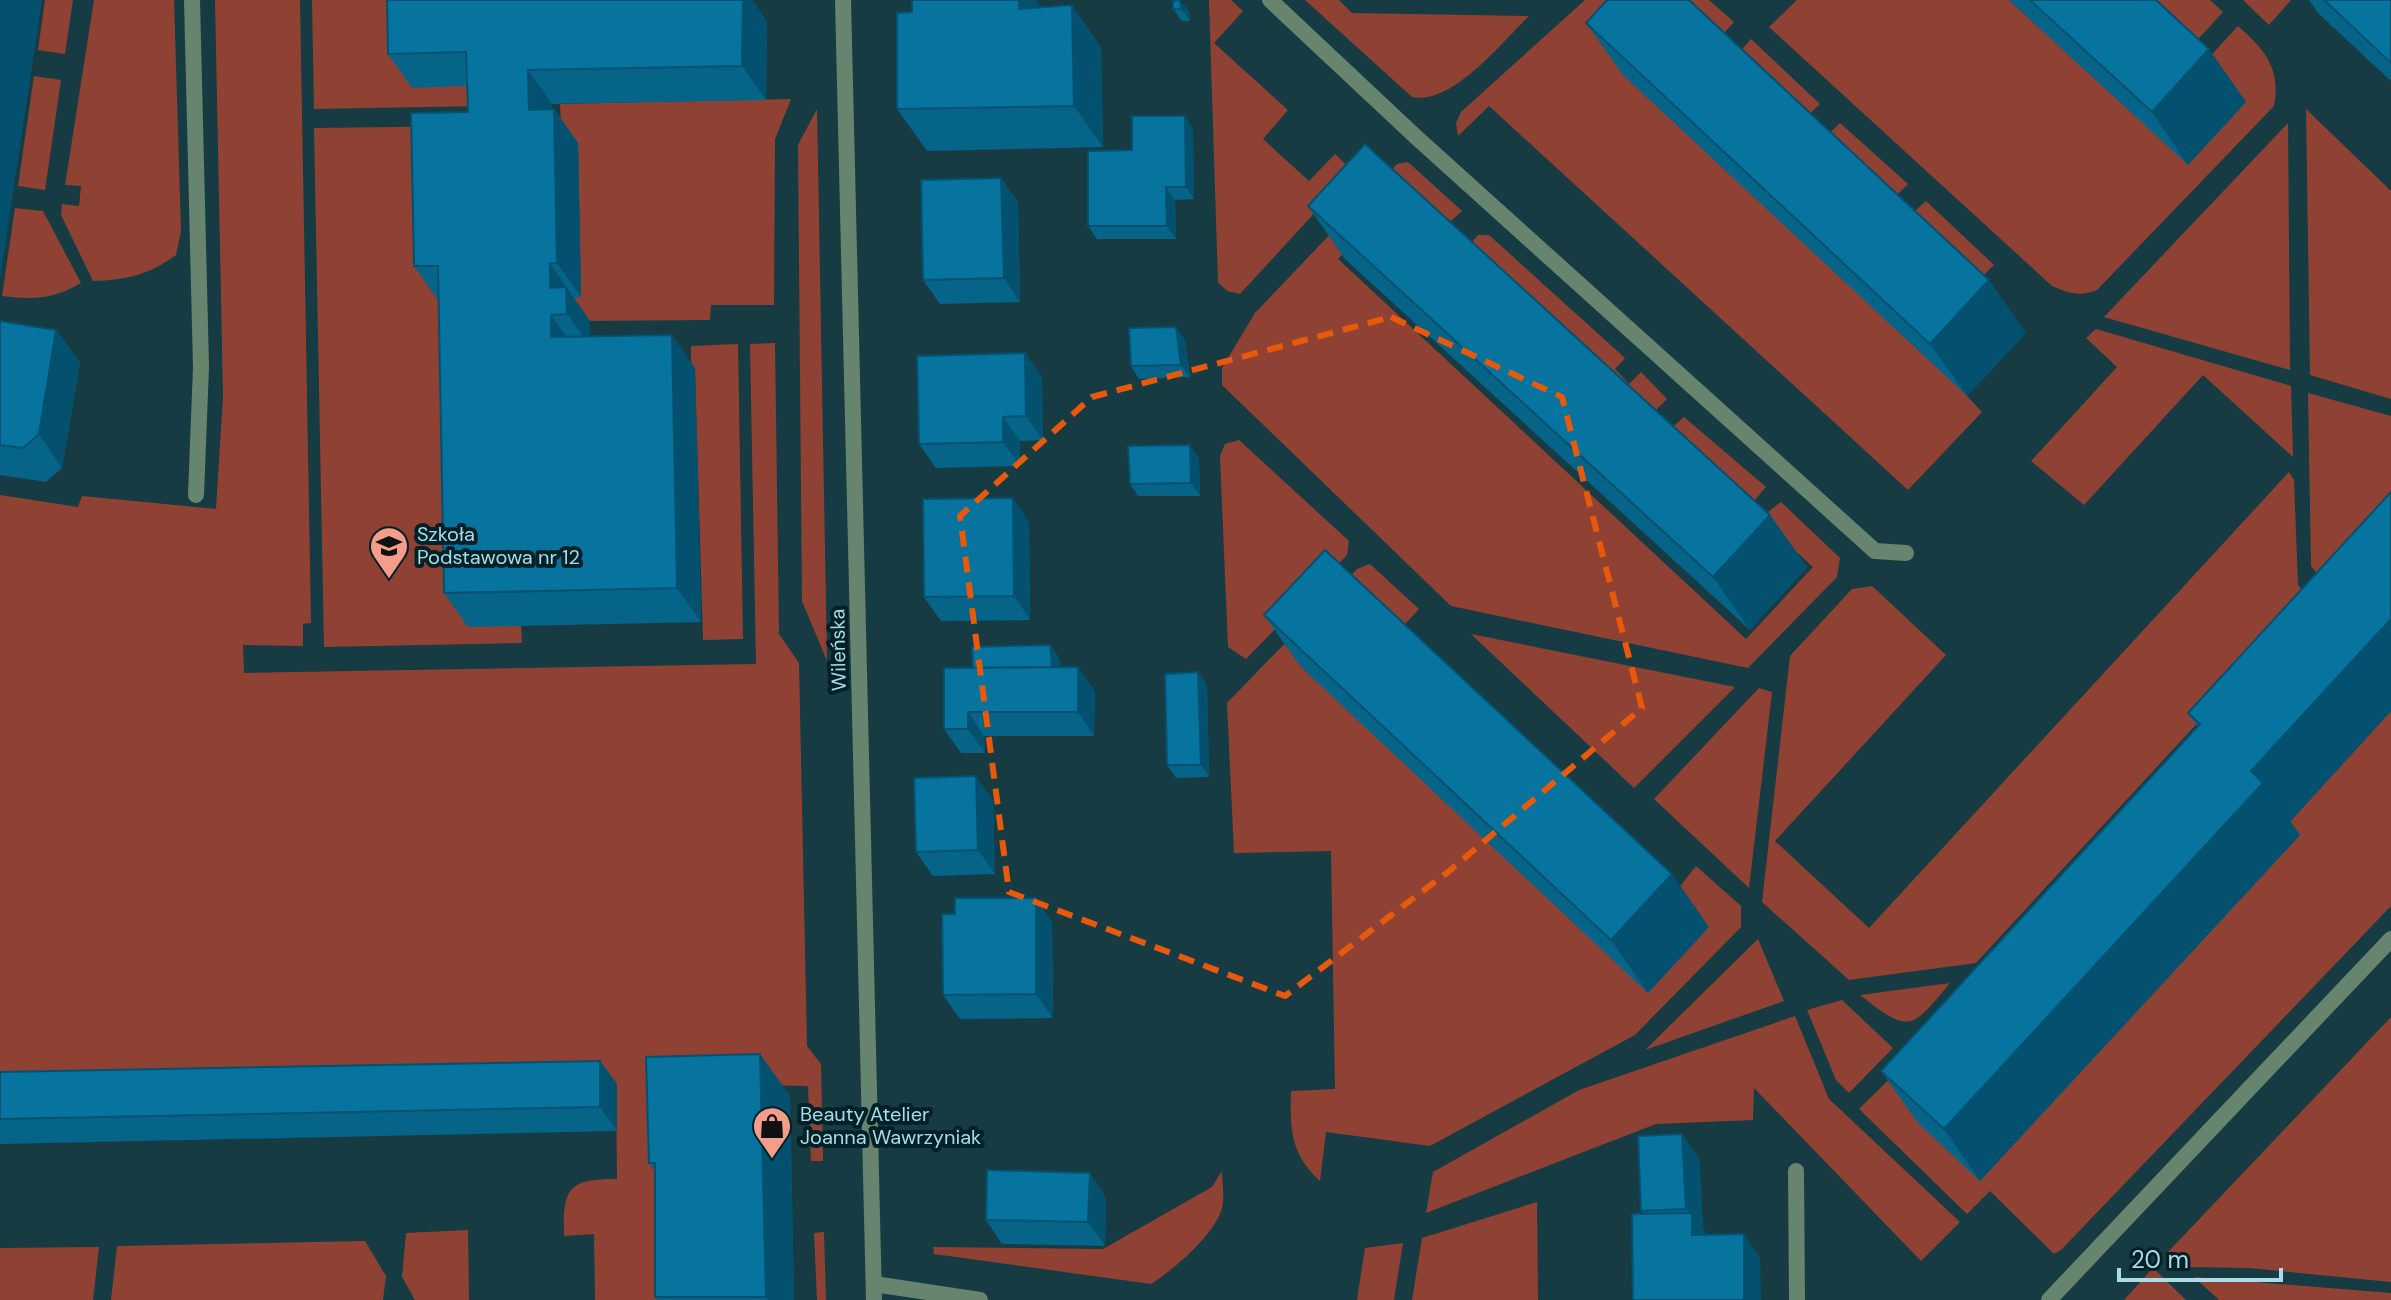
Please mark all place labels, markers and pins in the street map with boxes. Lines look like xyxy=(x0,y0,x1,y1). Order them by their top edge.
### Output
place label: Szkoła Podstawowa nr 12 xyxy=(417,521,580,570)
school or university icon: Szkoła Podstawowa nr 12 xyxy=(368,525,410,580)
place label: Beauty Atelier Joanna Wawrzyniak xyxy=(800,1101,981,1150)
shop icon: Beauty Atelier Joanna Wawrzyniak xyxy=(751,1105,793,1160)

